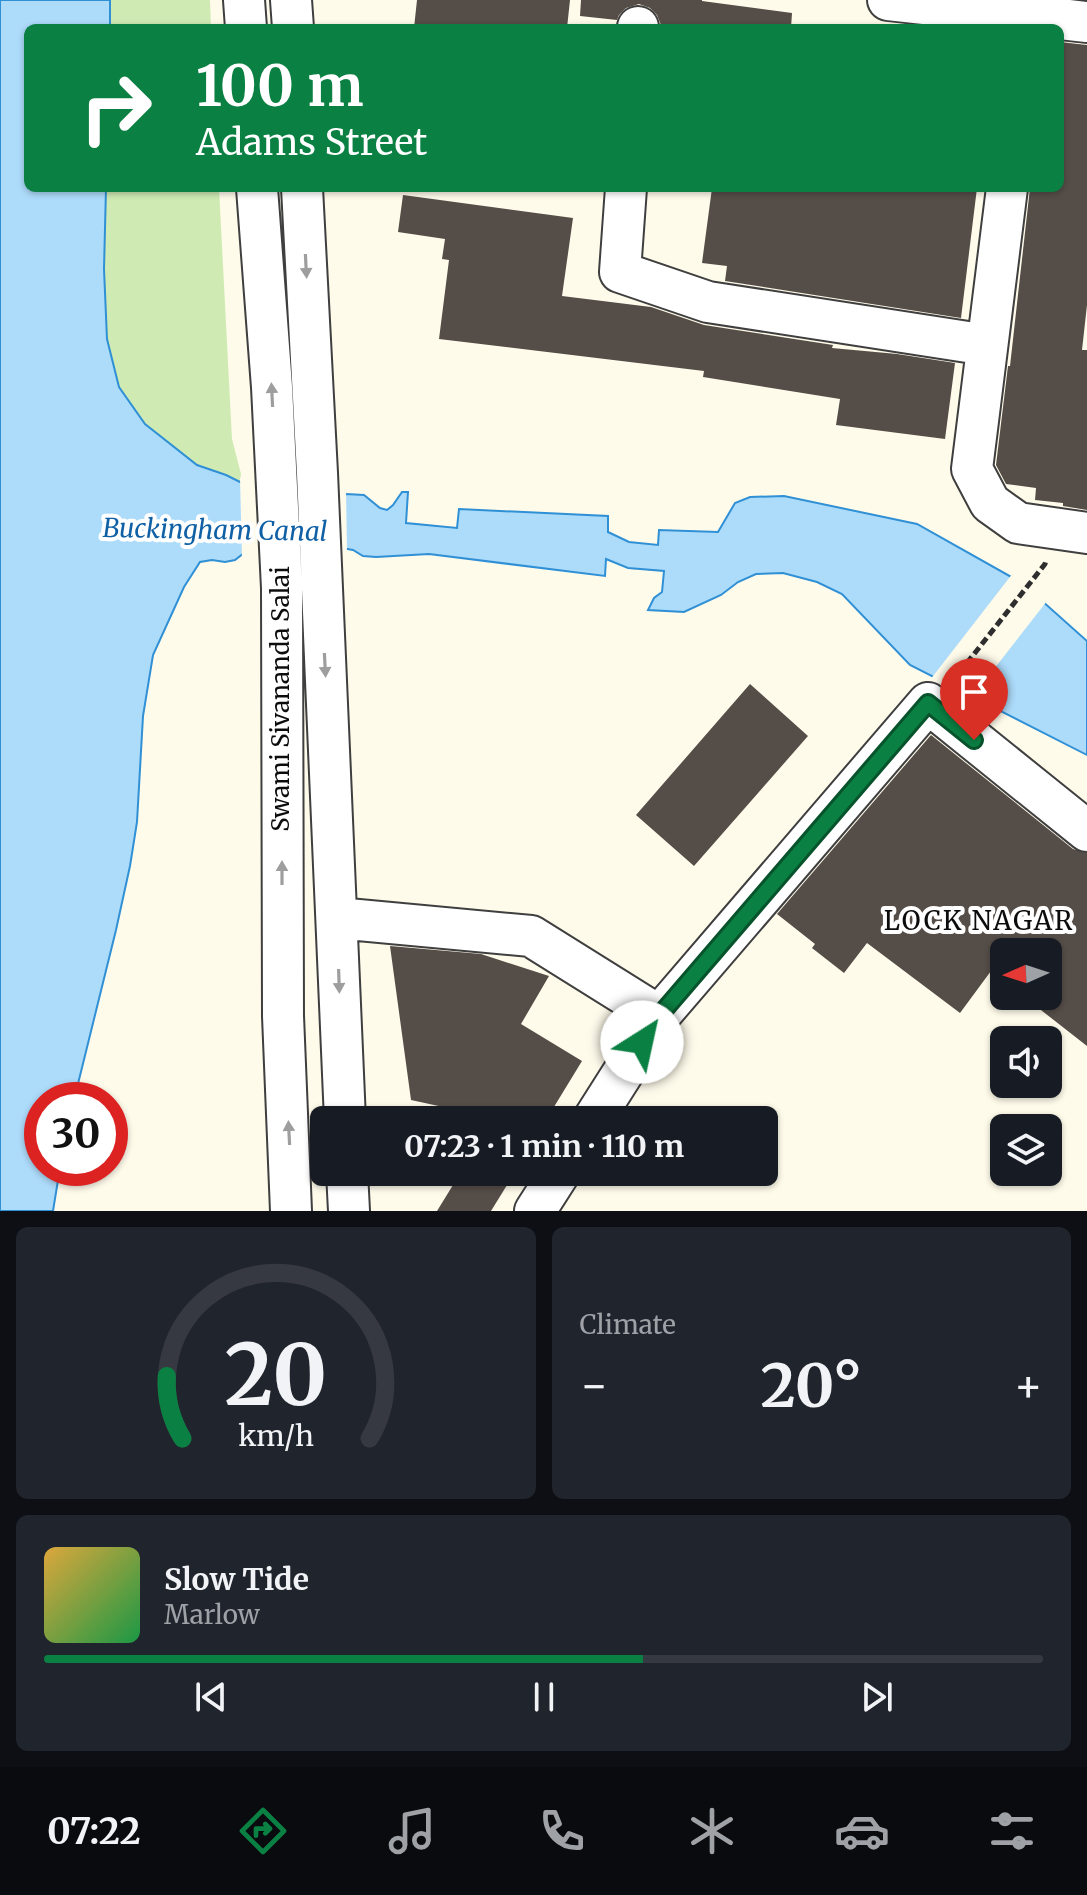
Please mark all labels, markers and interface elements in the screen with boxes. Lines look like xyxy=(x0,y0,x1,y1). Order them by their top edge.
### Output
text: 100 m xyxy=(196,51,364,121)
icon: right xyxy=(64,56,168,160)
text: Adams Street xyxy=(196,120,427,165)
one-way arrow xyxy=(300,254,313,279)
one-way arrow xyxy=(266,382,279,407)
water label: Buckingham Canal xyxy=(102,511,328,548)
street label: Swami Sivananda Salai xyxy=(265,566,296,832)
one-way arrow xyxy=(319,653,332,678)
pin xyxy=(940,658,1008,740)
icon: arrive xyxy=(952,670,996,714)
one-way arrow xyxy=(276,860,288,885)
district label: LOCK NAGAR xyxy=(884,904,1074,937)
north arrow xyxy=(990,938,1062,1010)
map controls xyxy=(990,938,1062,1186)
one-way arrow xyxy=(333,969,346,994)
position arrow xyxy=(600,1000,684,1084)
button: sound xyxy=(990,1026,1062,1098)
speed limit sign: 30 xyxy=(24,1082,128,1186)
button: layers xyxy=(990,1114,1062,1186)
one-way arrow xyxy=(282,1120,295,1145)
text: 07:23 · 1 min · 110 m xyxy=(404,1127,684,1165)
text: Climate xyxy=(580,1308,676,1341)
text: 20 xyxy=(224,1323,327,1428)
text: 20° xyxy=(760,1348,862,1423)
text: − xyxy=(580,1358,609,1413)
text: + xyxy=(1014,1358,1043,1413)
text: km/h xyxy=(238,1418,314,1454)
text: Slow Tide xyxy=(164,1560,309,1598)
text: Marlow xyxy=(164,1598,260,1631)
icon: previous xyxy=(189,1675,233,1719)
icon: pause xyxy=(522,1675,566,1719)
icon: next xyxy=(855,1675,899,1719)
icon: directions xyxy=(235,1803,291,1859)
icon: music xyxy=(384,1803,440,1859)
icon: phone xyxy=(534,1803,590,1859)
icon: climate xyxy=(684,1803,740,1859)
icon: car xyxy=(834,1803,890,1859)
icon: filters xyxy=(984,1803,1040,1859)
text: 07:22 xyxy=(47,1809,141,1854)

